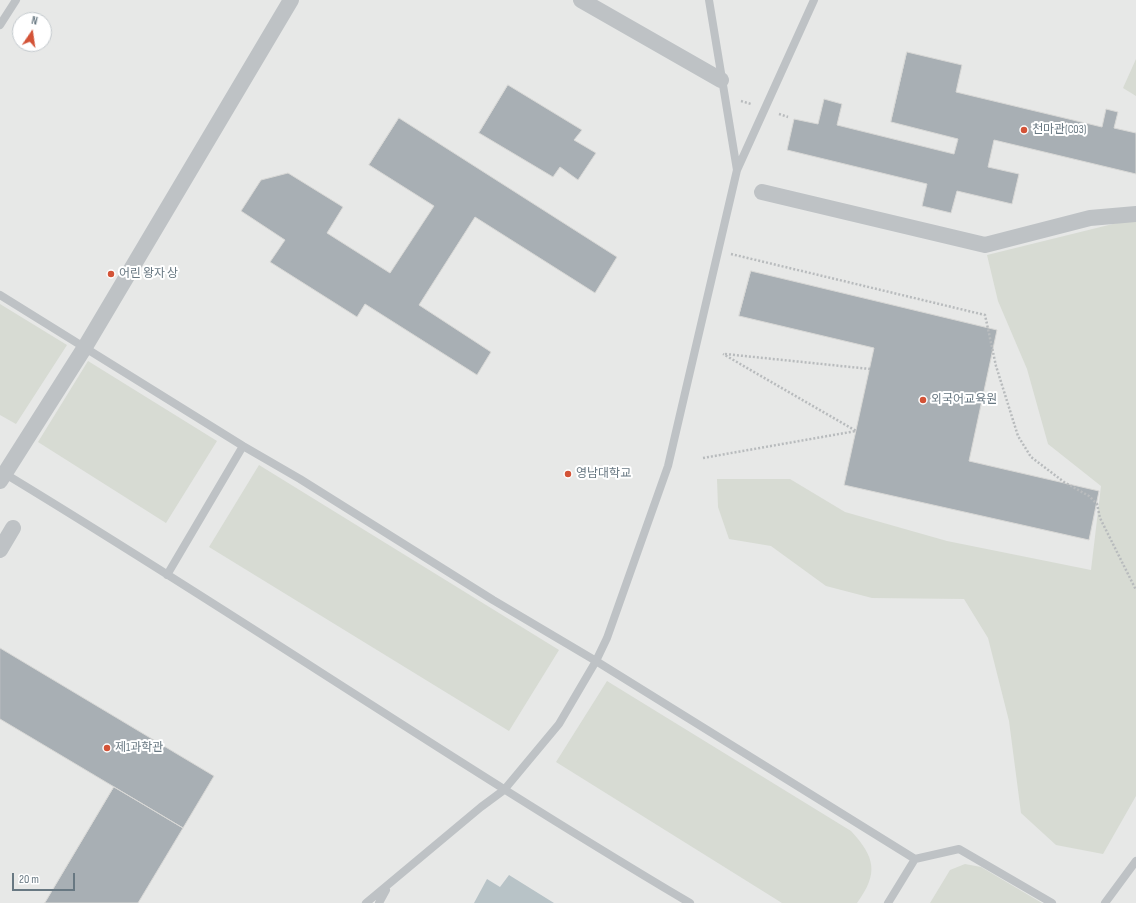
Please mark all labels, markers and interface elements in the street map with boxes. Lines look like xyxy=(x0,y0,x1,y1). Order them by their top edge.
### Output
north arrow xyxy=(12,12,52,52)
text: N xyxy=(30,14,39,28)
place label: 천마관(C03) xyxy=(1032,123,1086,137)
marker: 천마관(C03) xyxy=(1019,125,1029,135)
place label: 어린 왕자 상 xyxy=(119,267,178,281)
marker: 어린 왕자 상 xyxy=(106,269,116,279)
place label: 외국어교육원 xyxy=(931,393,997,407)
marker: 외국어교육원 xyxy=(918,395,928,405)
place label: 영남대학교 xyxy=(576,467,631,481)
marker: 영남대학교 xyxy=(563,469,573,479)
place label: 제1과학관 xyxy=(115,741,163,755)
marker: 제1과학관 xyxy=(102,743,112,753)
scale bar xyxy=(14,865,77,891)
text: 20 m xyxy=(19,872,39,887)

